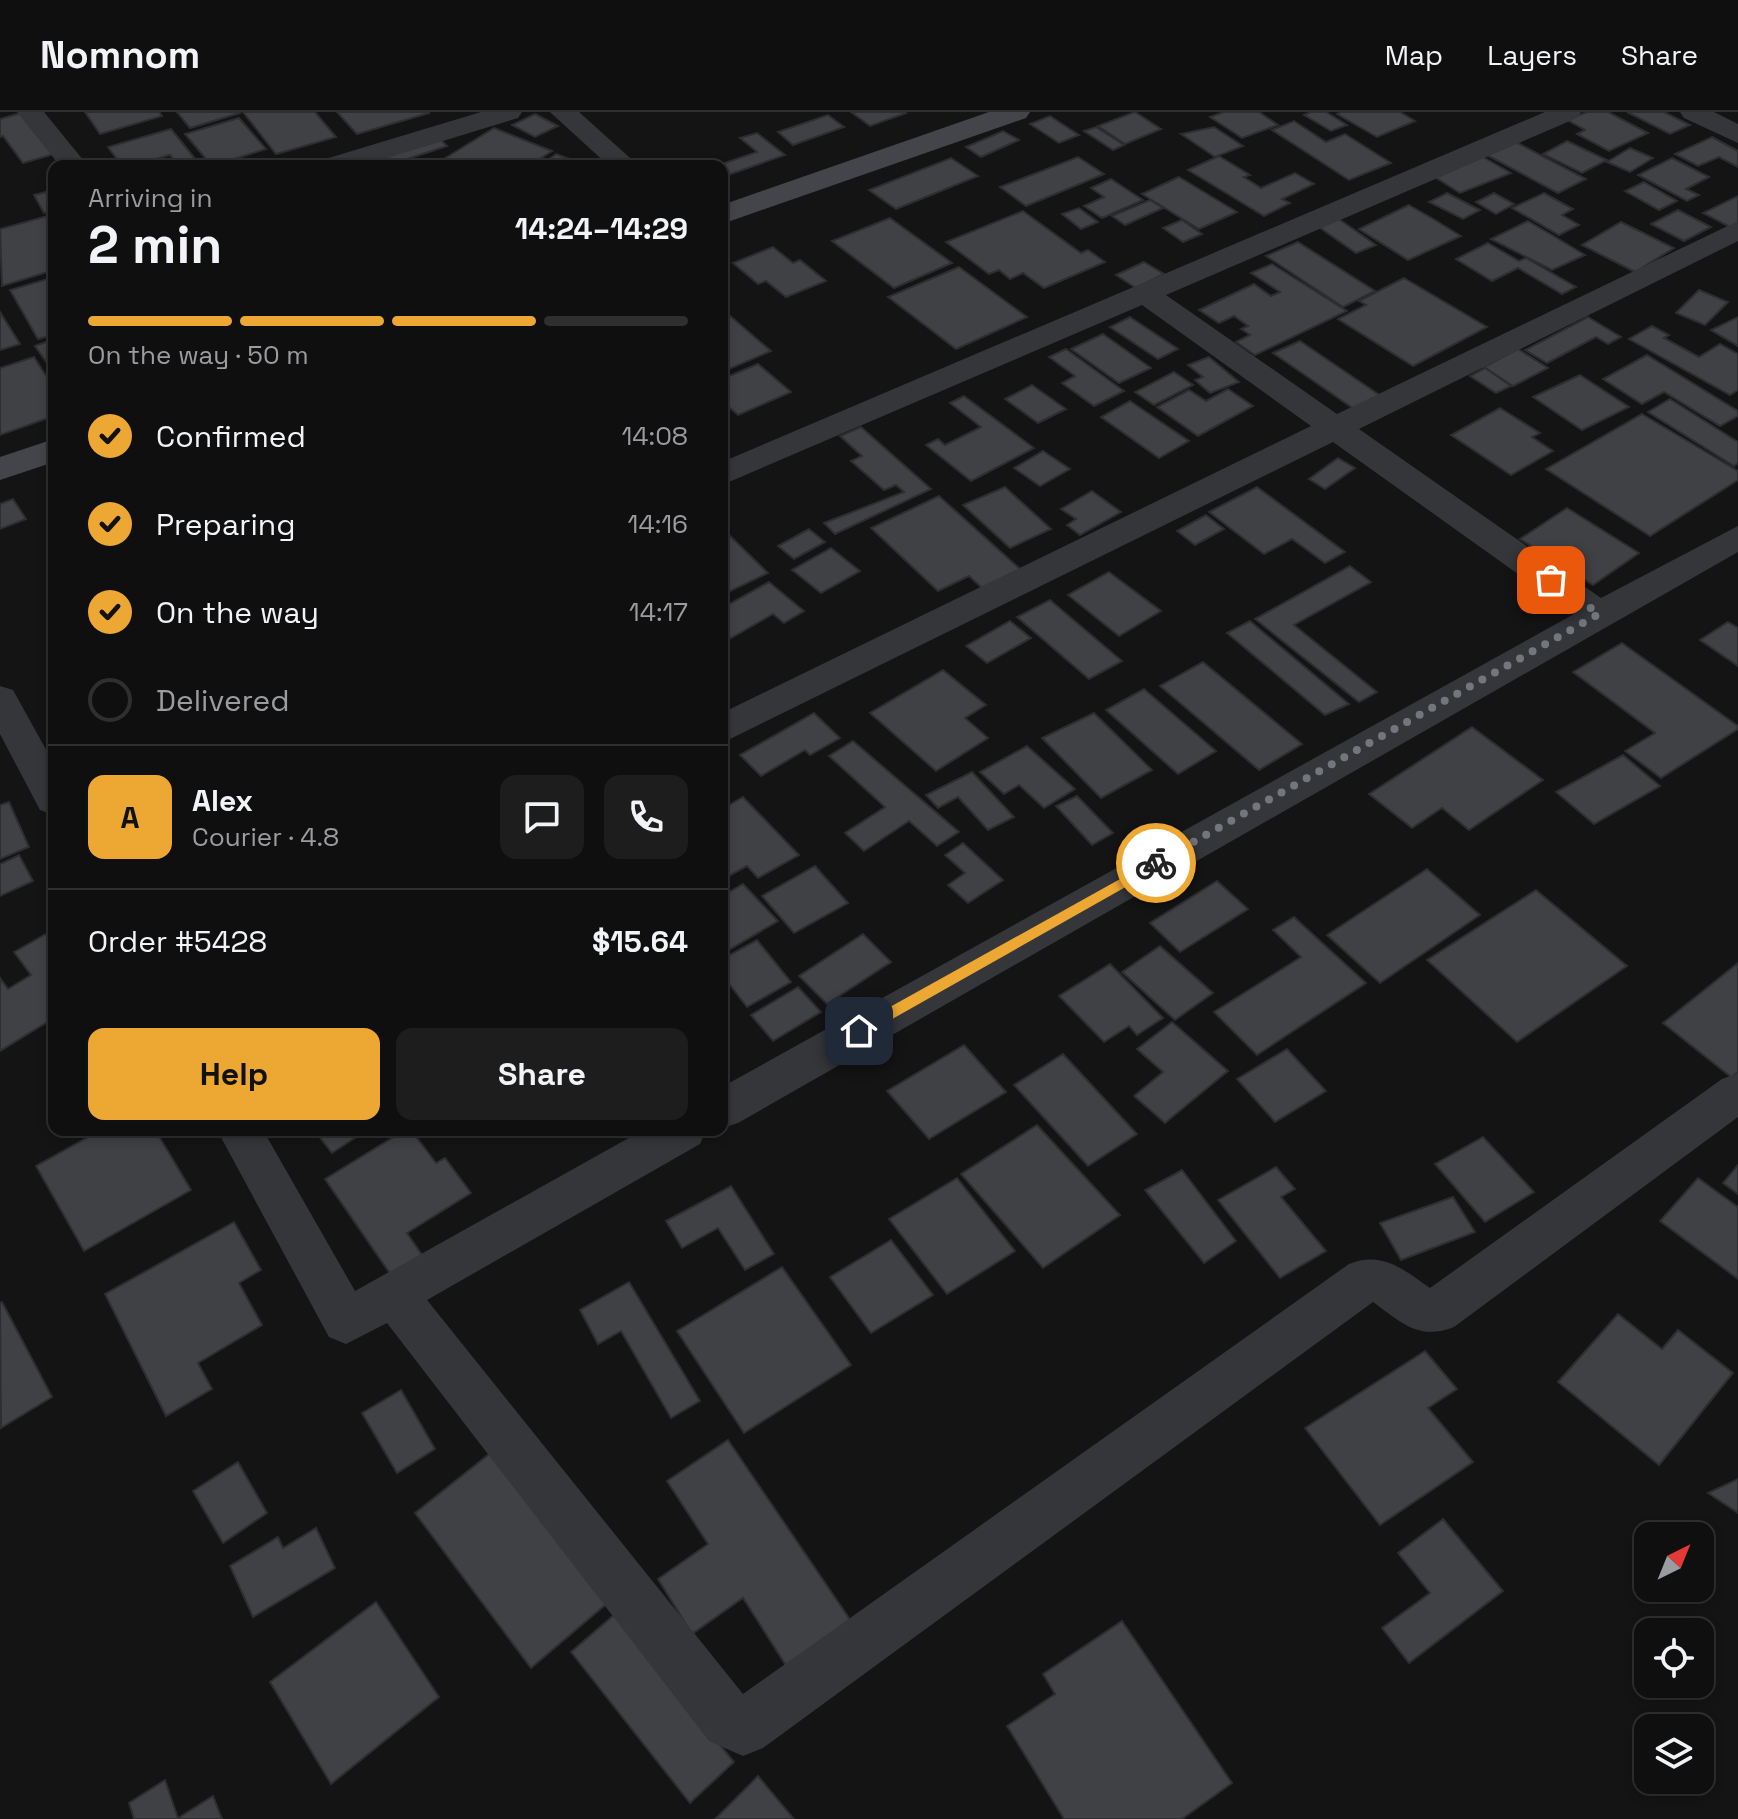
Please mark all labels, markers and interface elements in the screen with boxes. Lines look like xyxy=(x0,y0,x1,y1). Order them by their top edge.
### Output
text: Nomnom xyxy=(40,31,200,79)
text: Map xyxy=(1385,37,1443,73)
text: Layers xyxy=(1487,37,1577,73)
text: Share xyxy=(1621,37,1698,73)
text: Arriving in xyxy=(88,181,212,215)
text: 14:24–14:29 xyxy=(515,209,688,248)
text: 2 min xyxy=(88,212,222,278)
text: On the way · 50 m xyxy=(88,338,309,372)
icon: check xyxy=(88,414,132,458)
text: Confirmed xyxy=(156,417,306,456)
text: 14:08 xyxy=(621,419,688,453)
icon: check xyxy=(88,502,132,546)
text: Preparing xyxy=(156,505,295,544)
text: 14:16 xyxy=(628,507,688,541)
pin xyxy=(1517,546,1585,614)
icon: bag xyxy=(1529,558,1573,602)
icon: check xyxy=(88,590,132,634)
text: On the way xyxy=(156,593,319,632)
text: 14:17 xyxy=(629,595,688,629)
text: Delivered xyxy=(156,681,290,720)
button: chat xyxy=(500,775,584,859)
button: phone xyxy=(604,775,688,859)
text: Alex xyxy=(192,781,253,820)
text: A xyxy=(120,798,140,837)
text: Courier · 4.8 xyxy=(192,820,339,854)
courier xyxy=(1116,823,1196,903)
icon: bike xyxy=(1134,841,1178,885)
text: Order #5428 xyxy=(88,922,267,961)
text: $15.64 xyxy=(592,922,688,961)
pin xyxy=(825,997,893,1065)
icon: home xyxy=(837,1009,881,1053)
button: Help xyxy=(88,1028,380,1120)
button: Share xyxy=(396,1028,688,1120)
north arrow xyxy=(1634,1522,1714,1602)
map controls xyxy=(1634,1522,1714,1794)
button: locate xyxy=(1634,1618,1714,1698)
button: layers xyxy=(1634,1714,1714,1794)

